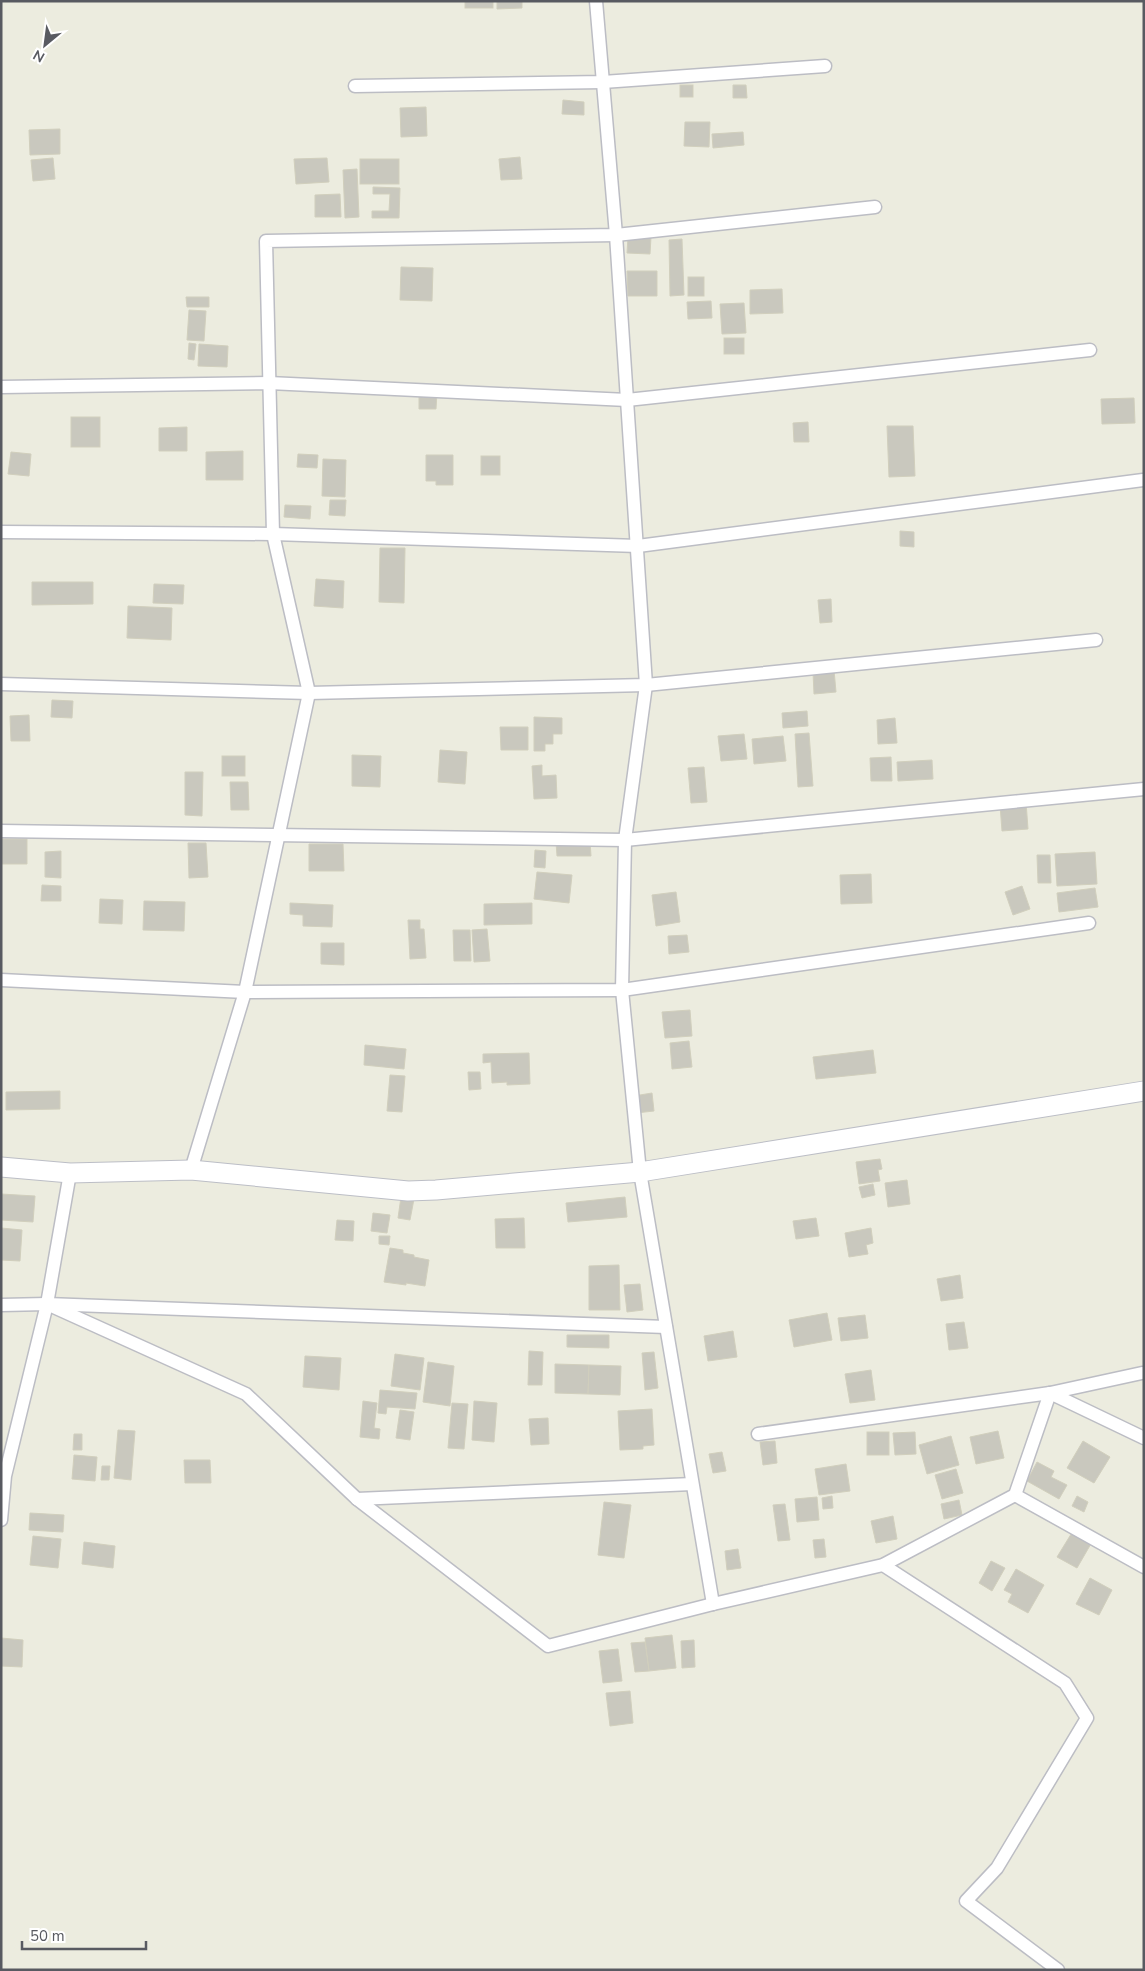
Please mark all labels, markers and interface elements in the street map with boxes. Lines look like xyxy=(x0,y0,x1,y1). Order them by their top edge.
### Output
north arrow xyxy=(20,20,70,70)
text: N xyxy=(30,45,48,67)
scale bar xyxy=(22,1918,146,1950)
text: 50 m xyxy=(30,1926,65,1946)

